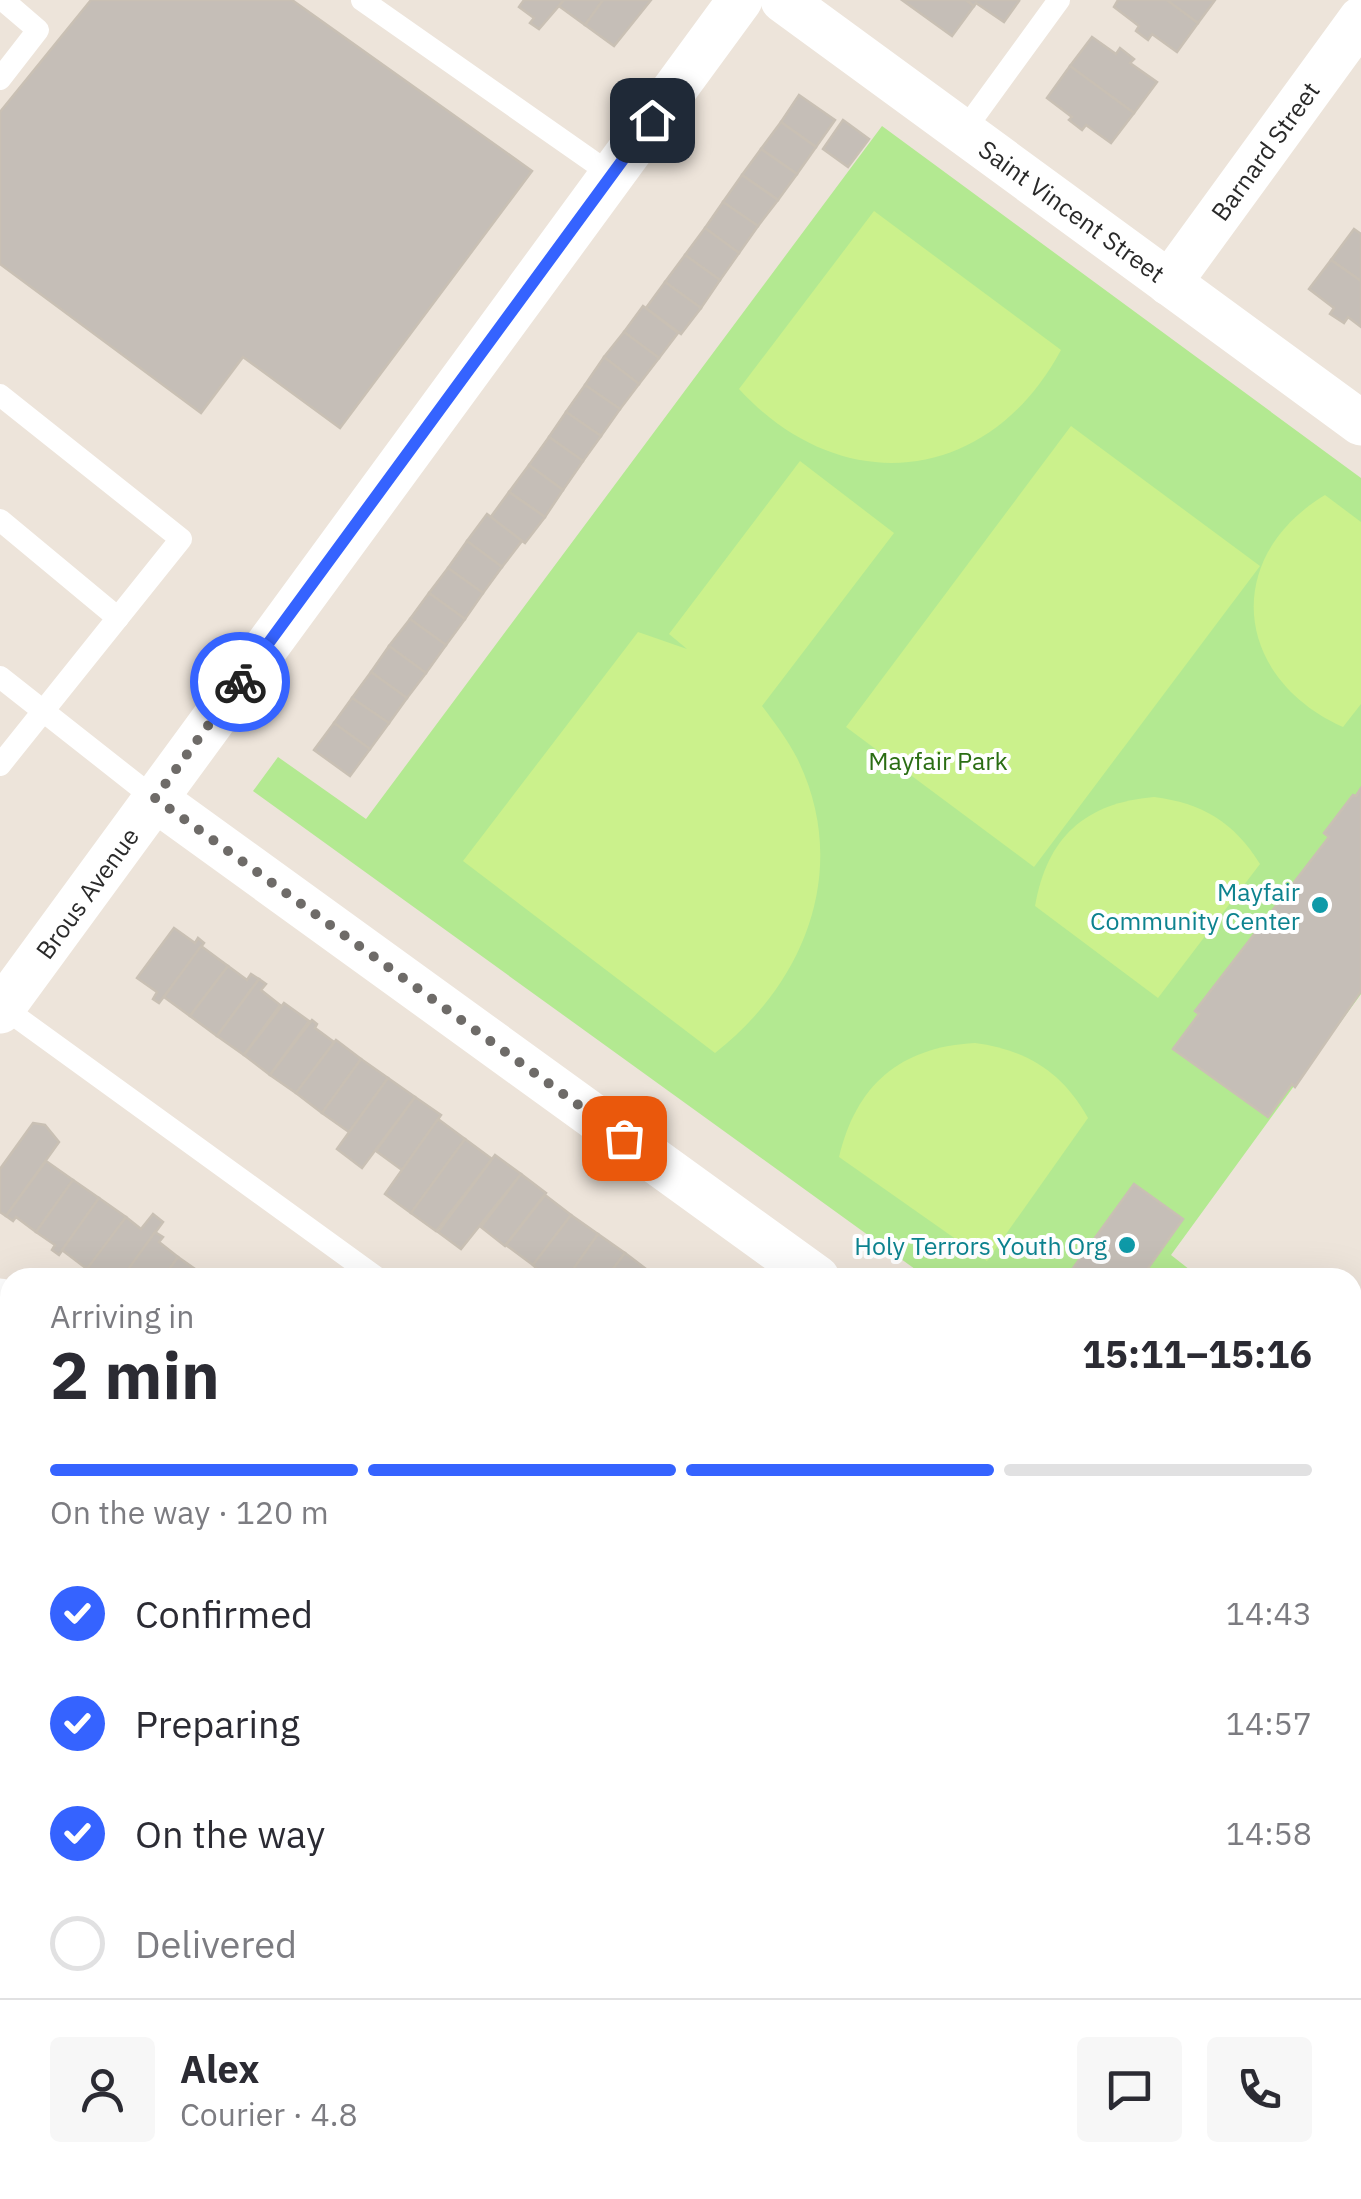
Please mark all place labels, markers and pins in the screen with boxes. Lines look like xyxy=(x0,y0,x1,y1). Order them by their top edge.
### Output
pin xyxy=(610,78,695,163)
place label: Mayfair Community Center xyxy=(1090,875,1300,937)
marker: Mayfair Community Center xyxy=(1309,894,1331,916)
pin xyxy=(582,1096,667,1181)
place label: Holy Terrors Youth Org xyxy=(854,1229,1107,1262)
marker: Holy Terrors Youth Org xyxy=(1116,1234,1138,1256)

